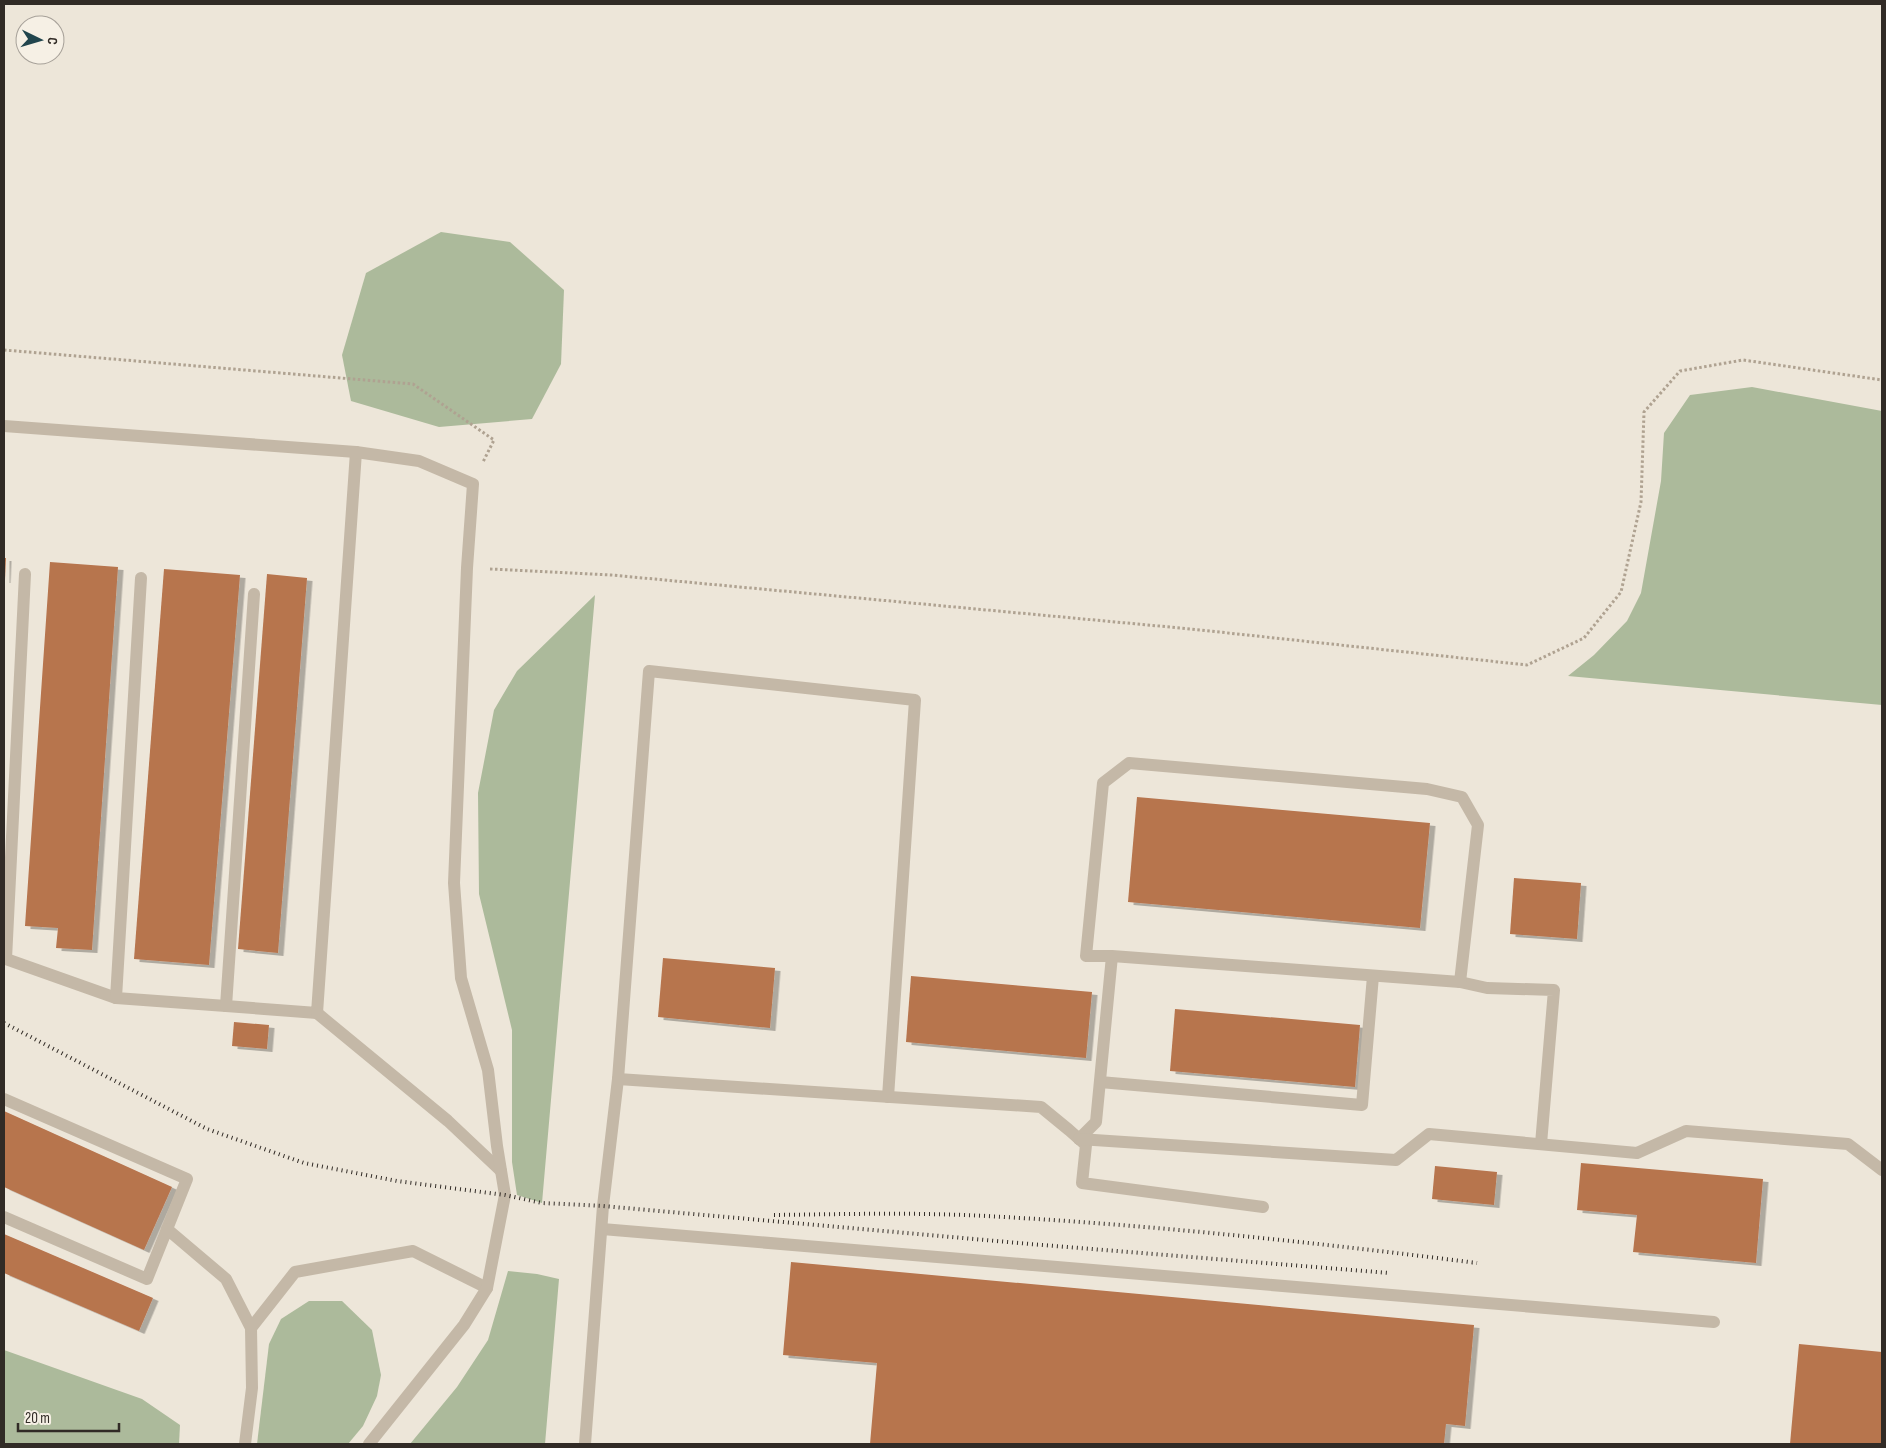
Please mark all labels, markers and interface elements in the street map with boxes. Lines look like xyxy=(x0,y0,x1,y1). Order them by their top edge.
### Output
north arrow xyxy=(15,15,65,65)
text: С xyxy=(44,37,61,45)
scale bar xyxy=(18,1400,119,1432)
text: 20 m xyxy=(25,1409,50,1428)

